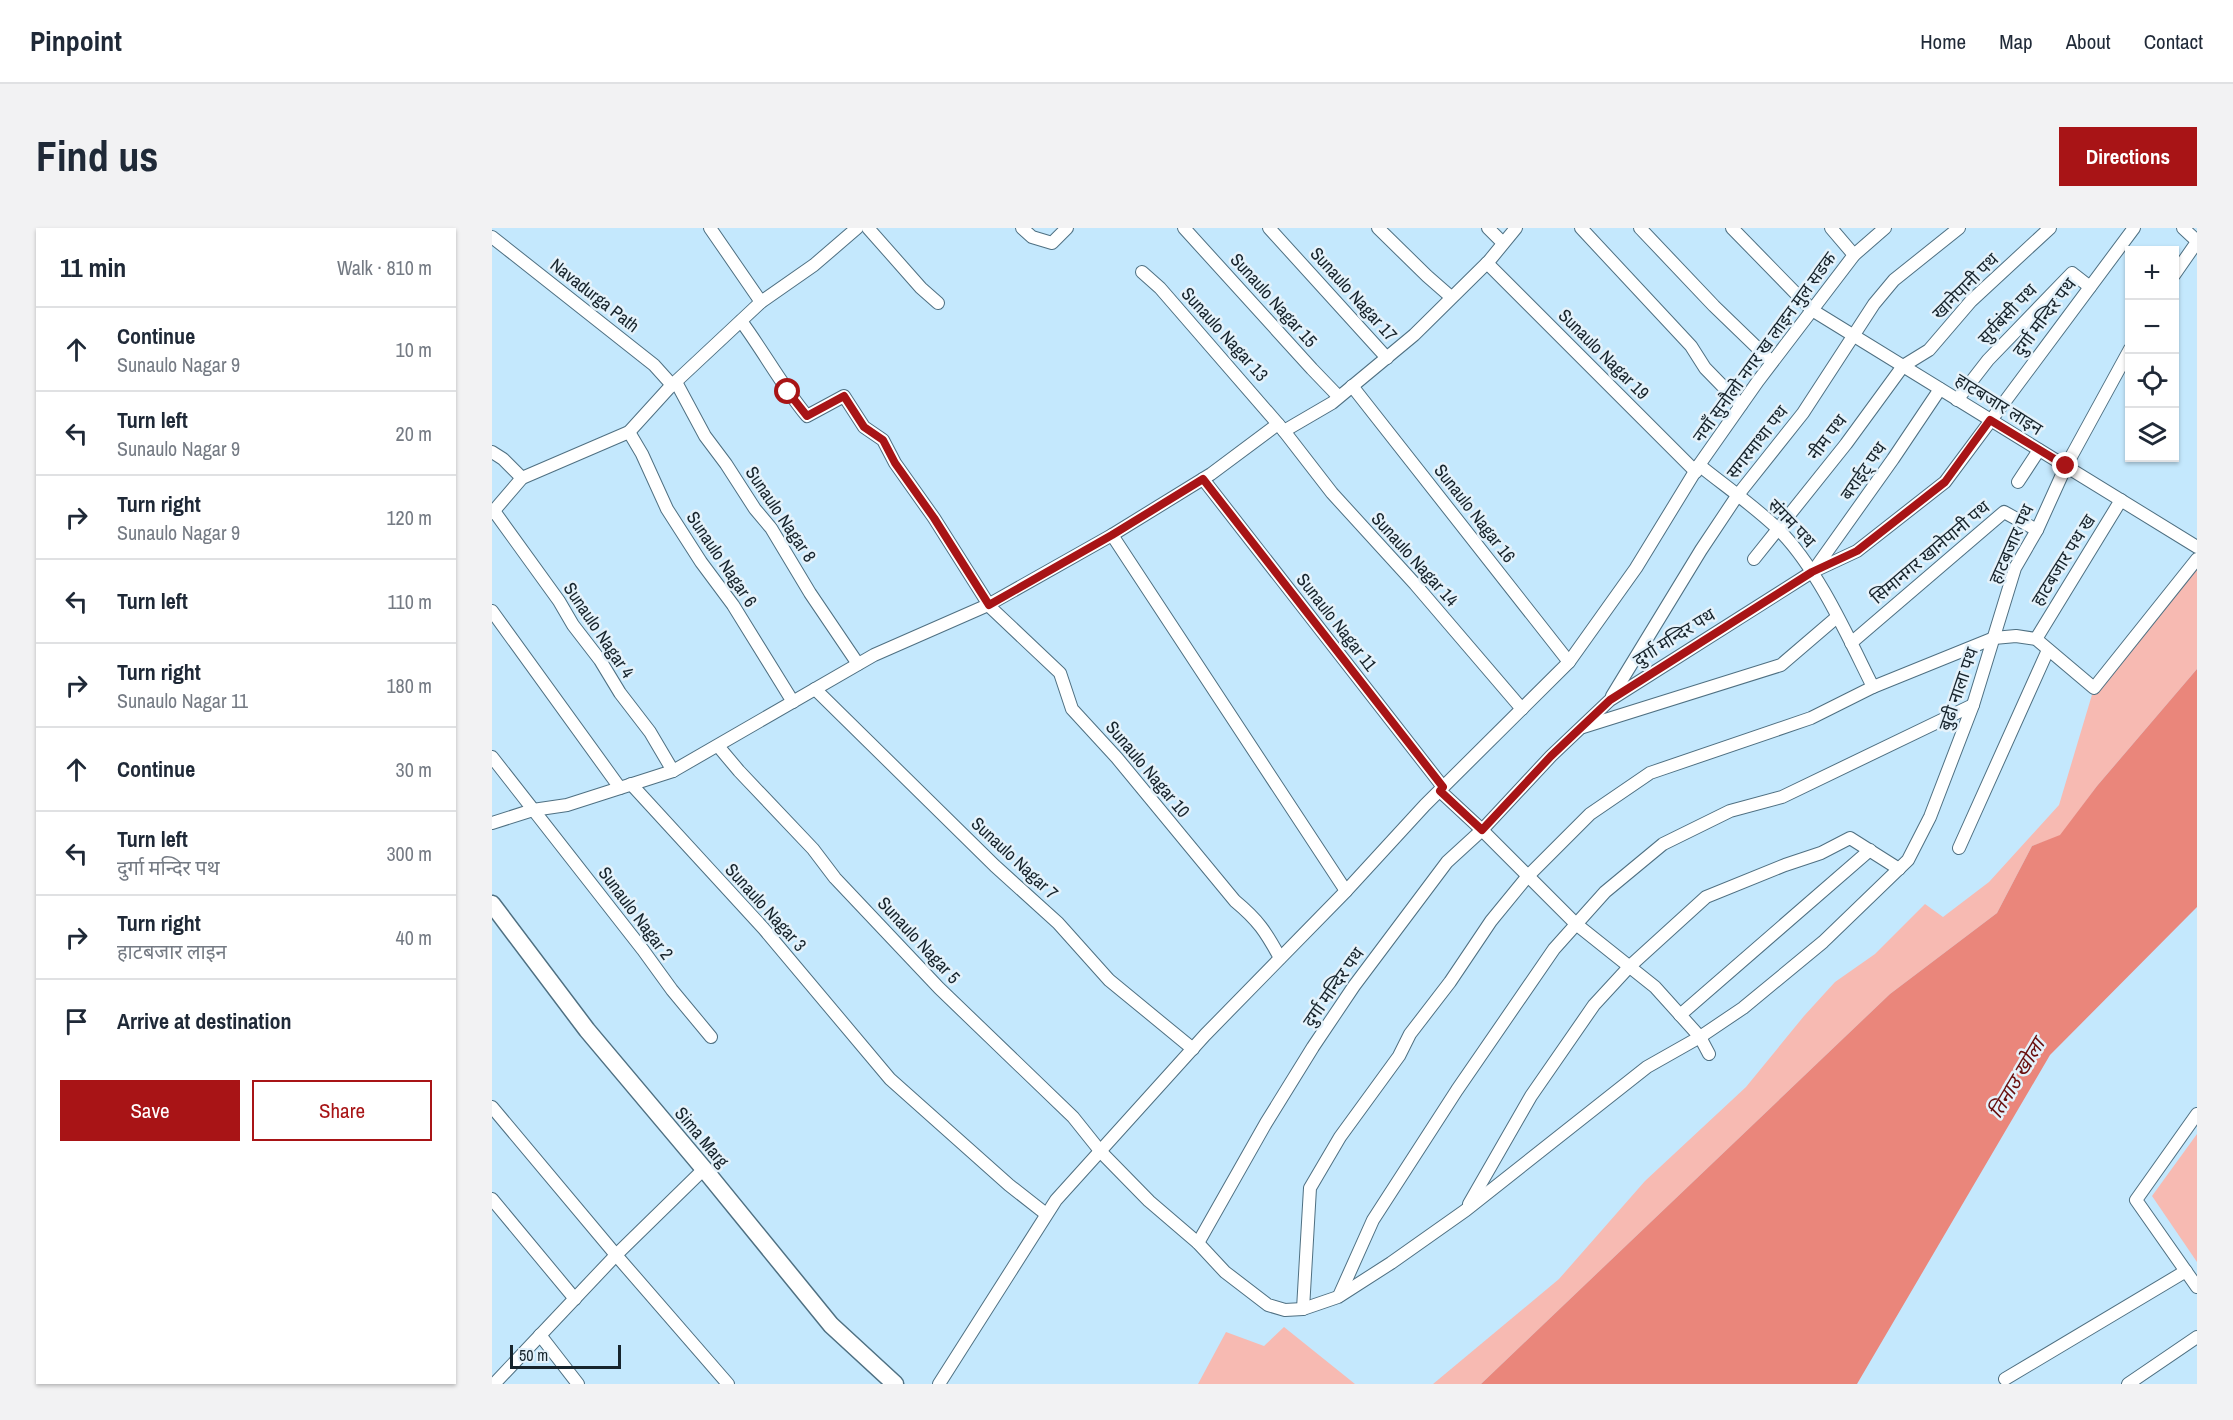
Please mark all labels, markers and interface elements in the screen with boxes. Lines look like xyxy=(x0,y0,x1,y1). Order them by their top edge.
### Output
text: Pinpoint xyxy=(30,22,122,60)
text: Home xyxy=(1920,27,1966,56)
text: Map xyxy=(1999,27,2033,56)
text: About xyxy=(2066,27,2111,56)
text: Contact xyxy=(2144,27,2203,56)
button: Directions xyxy=(2059,127,2197,186)
text: Find us xyxy=(36,128,158,184)
street label: Sunaulo Nagar 17 xyxy=(1305,241,1403,347)
street label: नयाँ सुनौलो नगर ख लाइन मुल सडक xyxy=(1686,246,1842,447)
map controls xyxy=(2125,246,2179,462)
button: + xyxy=(2125,246,2179,300)
street label: Sunaulo Nagar 15 xyxy=(1225,247,1323,353)
street label: खानेपानी पथ xyxy=(1926,247,2004,325)
text: 11 min xyxy=(60,250,126,285)
street label: Navadurga Path xyxy=(545,252,645,338)
text: Walk · 810 m xyxy=(337,254,432,281)
street label: दुर्गा मन्दिर पथ xyxy=(2006,272,2082,361)
street label: सुर्यबंसी पथ xyxy=(1972,278,2043,350)
street label: Sunaulo Nagar 13 xyxy=(1176,281,1274,387)
button: − xyxy=(2125,300,2179,354)
street label: Sunaulo Nagar 19 xyxy=(1553,303,1655,405)
text: Continue xyxy=(117,321,195,351)
icon: ahead xyxy=(60,333,93,366)
text: 10 m xyxy=(396,336,432,363)
text: Sunaulo Nagar 9 xyxy=(117,351,240,378)
button: locate xyxy=(2125,354,2179,408)
street label: हाटबजार लाइन xyxy=(1951,367,2048,441)
route start xyxy=(774,378,800,404)
street label: सगरमाथा पथ xyxy=(1720,400,1794,484)
text: Turn left xyxy=(117,405,188,435)
button: layers xyxy=(2125,408,2179,462)
street label: नीम पथ xyxy=(1802,409,1853,465)
icon: left xyxy=(60,417,93,450)
text: 20 m xyxy=(396,420,432,447)
text: Sunaulo Nagar 9 xyxy=(117,435,240,462)
street label: बराईट् पथ xyxy=(1834,436,1892,505)
route end xyxy=(2052,452,2078,478)
street label: Sunaulo Nagar 16 xyxy=(1429,458,1521,568)
street label: Sunaulo Nagar 8 xyxy=(740,461,822,567)
text: Turn right xyxy=(117,489,201,519)
street label: संगम पथ xyxy=(1763,493,1822,553)
street label: सिमानगर खानेपानी पथ xyxy=(1865,494,1995,609)
street label: हाटबजार पथ xyxy=(1982,500,2040,588)
icon: right xyxy=(60,501,93,534)
text: 120 m xyxy=(386,504,432,531)
street label: Sunaulo Nagar 6 xyxy=(681,506,763,612)
street label: Sunaulo Nagar 14 xyxy=(1366,506,1464,612)
street label: हाटबजार पथ ख xyxy=(2025,509,2101,611)
text: Sunaulo Nagar 9 xyxy=(117,519,240,546)
street label: Sunaulo Nagar 11 xyxy=(1291,568,1384,677)
street label: Sunaulo Nagar 4 xyxy=(558,577,640,683)
icon: left xyxy=(60,585,93,618)
text: Turn left xyxy=(117,586,188,616)
text: 110 m xyxy=(388,588,432,615)
street label: दुर्गा मन्दिर पथ xyxy=(1628,602,1720,672)
street label: बुढी नाला पथ xyxy=(1932,644,1984,734)
text: Turn right xyxy=(117,657,201,687)
icon: right xyxy=(60,669,93,702)
text: 180 m xyxy=(386,672,432,699)
text: Sunaulo Nagar 11 xyxy=(117,687,248,714)
street label: Sunaulo Nagar 10 xyxy=(1100,715,1196,823)
icon: ahead xyxy=(60,753,93,786)
text: Continue xyxy=(117,754,195,784)
text: 30 m xyxy=(396,756,432,783)
street label: Sunaulo Nagar 7 xyxy=(966,811,1064,905)
text: Turn left xyxy=(117,824,188,854)
icon: left xyxy=(60,837,93,870)
text: 300 m xyxy=(386,840,432,867)
text: दुर्गा मन्दिर पथ xyxy=(117,854,219,881)
street label: Sunaulo Nagar 3 xyxy=(720,857,812,957)
street label: Sunaulo Nagar 2 xyxy=(593,861,679,965)
street label: Sunaulo Nagar 5 xyxy=(872,891,966,989)
text: Turn right xyxy=(117,908,201,938)
icon: right xyxy=(60,921,93,954)
text: 40 m xyxy=(396,924,432,951)
text: हाटबजार लाइन xyxy=(117,938,227,965)
street label: दुर्गा मन्दिर पथ xyxy=(1296,942,1370,1032)
icon: arrive xyxy=(60,1005,93,1038)
text: Arrive at destination xyxy=(117,1006,291,1036)
water label: तिनाउ खोला xyxy=(1982,1030,2052,1123)
button: Save xyxy=(60,1080,240,1141)
button: Share xyxy=(252,1080,432,1141)
street label: Sima Marg xyxy=(669,1101,735,1173)
scale bar xyxy=(510,1342,621,1370)
text: 50 m xyxy=(519,1344,548,1366)

